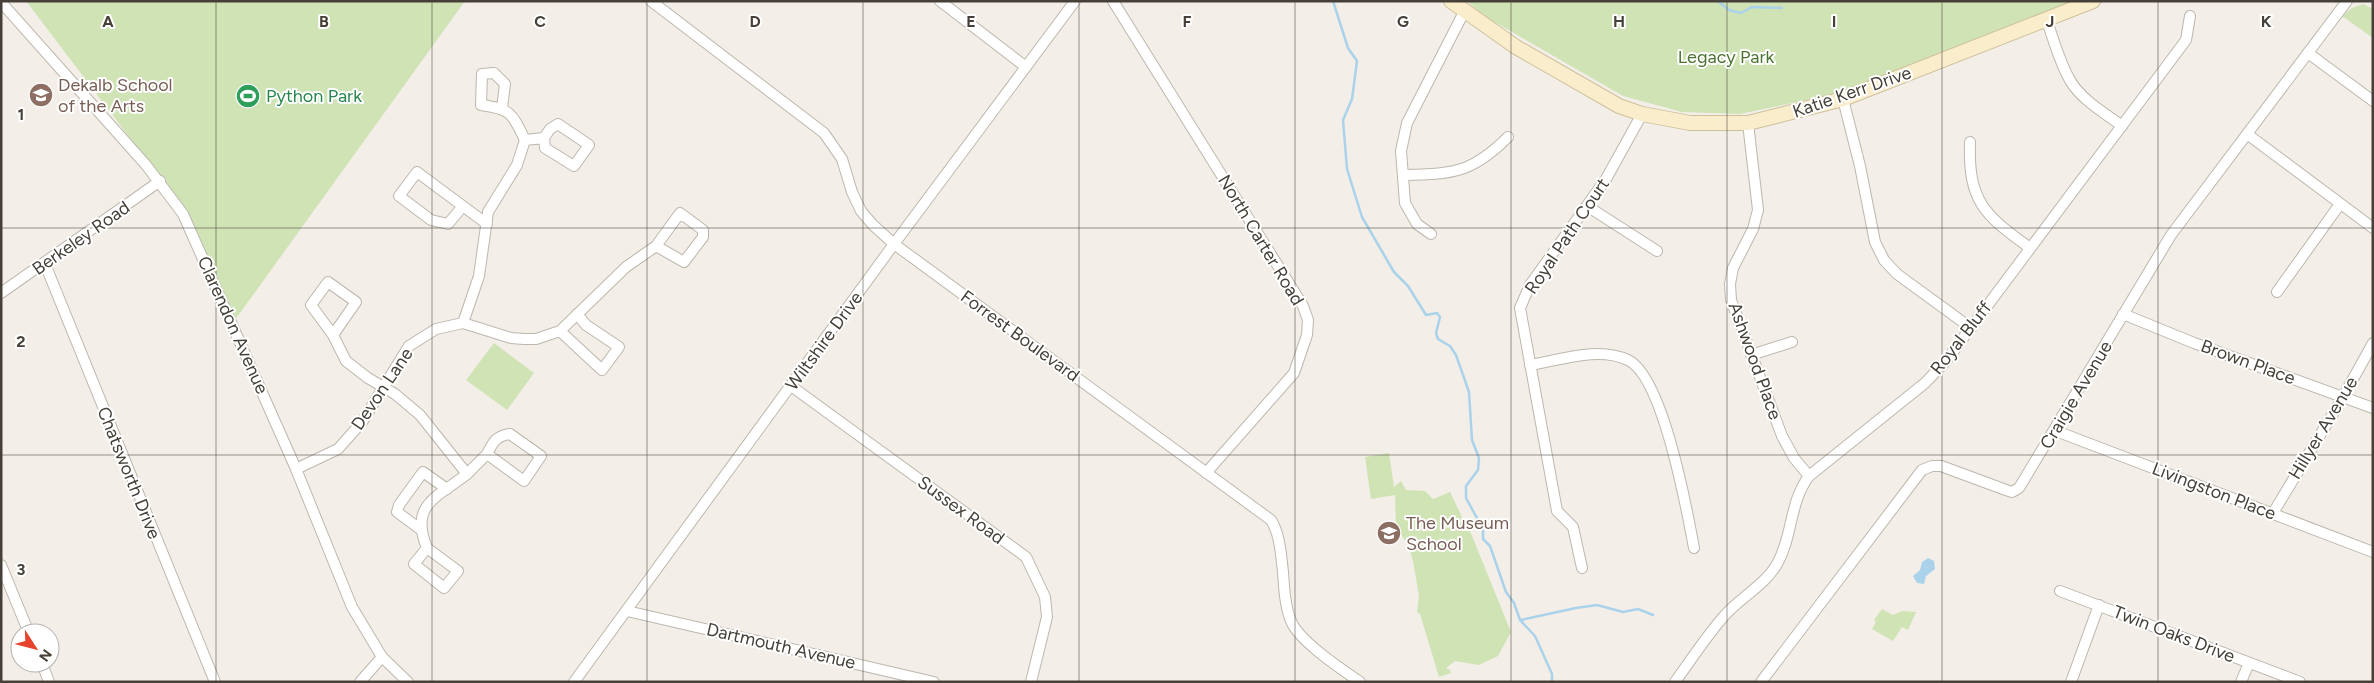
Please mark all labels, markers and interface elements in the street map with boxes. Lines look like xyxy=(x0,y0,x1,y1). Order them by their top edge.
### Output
text: A xyxy=(102,12,114,31)
text: B xyxy=(319,12,329,31)
text: C xyxy=(534,12,546,31)
text: D xyxy=(749,12,761,31)
text: E xyxy=(966,12,976,31)
text: F xyxy=(1183,12,1192,31)
text: G xyxy=(1397,12,1409,31)
text: H xyxy=(1613,12,1625,31)
text: I xyxy=(1832,12,1836,31)
text: J xyxy=(2046,12,2054,31)
text: K xyxy=(2261,12,2272,31)
park label: Legacy Park xyxy=(1678,46,1775,68)
street label: Katie Kerr Drive xyxy=(1790,61,1914,123)
place label: Dekalb School of the Arts xyxy=(58,74,173,117)
school or university icon: Dekalb School of the Arts xyxy=(28,82,54,108)
sports icon: Python Park xyxy=(235,83,261,109)
place label: Python Park xyxy=(266,85,362,107)
text: 1 xyxy=(18,105,24,124)
street label: North Carter Road xyxy=(1213,171,1309,309)
street label: Royal Path Court xyxy=(1520,174,1614,298)
street label: Berkeley Road xyxy=(28,196,134,280)
street label: Clarendon Avenue xyxy=(193,253,273,397)
street label: Forrest Boulevard xyxy=(956,285,1084,387)
street label: Wiltshire Drive xyxy=(781,287,867,395)
street label: Royal Bluff xyxy=(1926,297,1997,379)
street label: Ashwood Place xyxy=(1724,299,1786,423)
text: 2 xyxy=(16,332,26,351)
street label: Brown Place xyxy=(2198,335,2298,389)
street label: Craigie Avenue xyxy=(2035,337,2117,453)
street label: Devon Lane xyxy=(346,344,418,434)
street label: Hillyer Avenue xyxy=(2284,372,2362,483)
street label: Chatsworth Drive xyxy=(92,404,166,543)
street label: Livingston Place xyxy=(2149,457,2279,525)
street label: Sussex Road xyxy=(913,471,1009,549)
place label: The Museum School xyxy=(1406,512,1509,555)
school or university icon: The Museum School xyxy=(1376,520,1402,546)
text: 3 xyxy=(17,560,26,579)
street label: Twin Oaks Drive xyxy=(2110,601,2238,667)
street label: Dartmouth Avenue xyxy=(704,618,858,674)
north arrow xyxy=(10,623,60,673)
text: N xyxy=(35,646,55,665)

